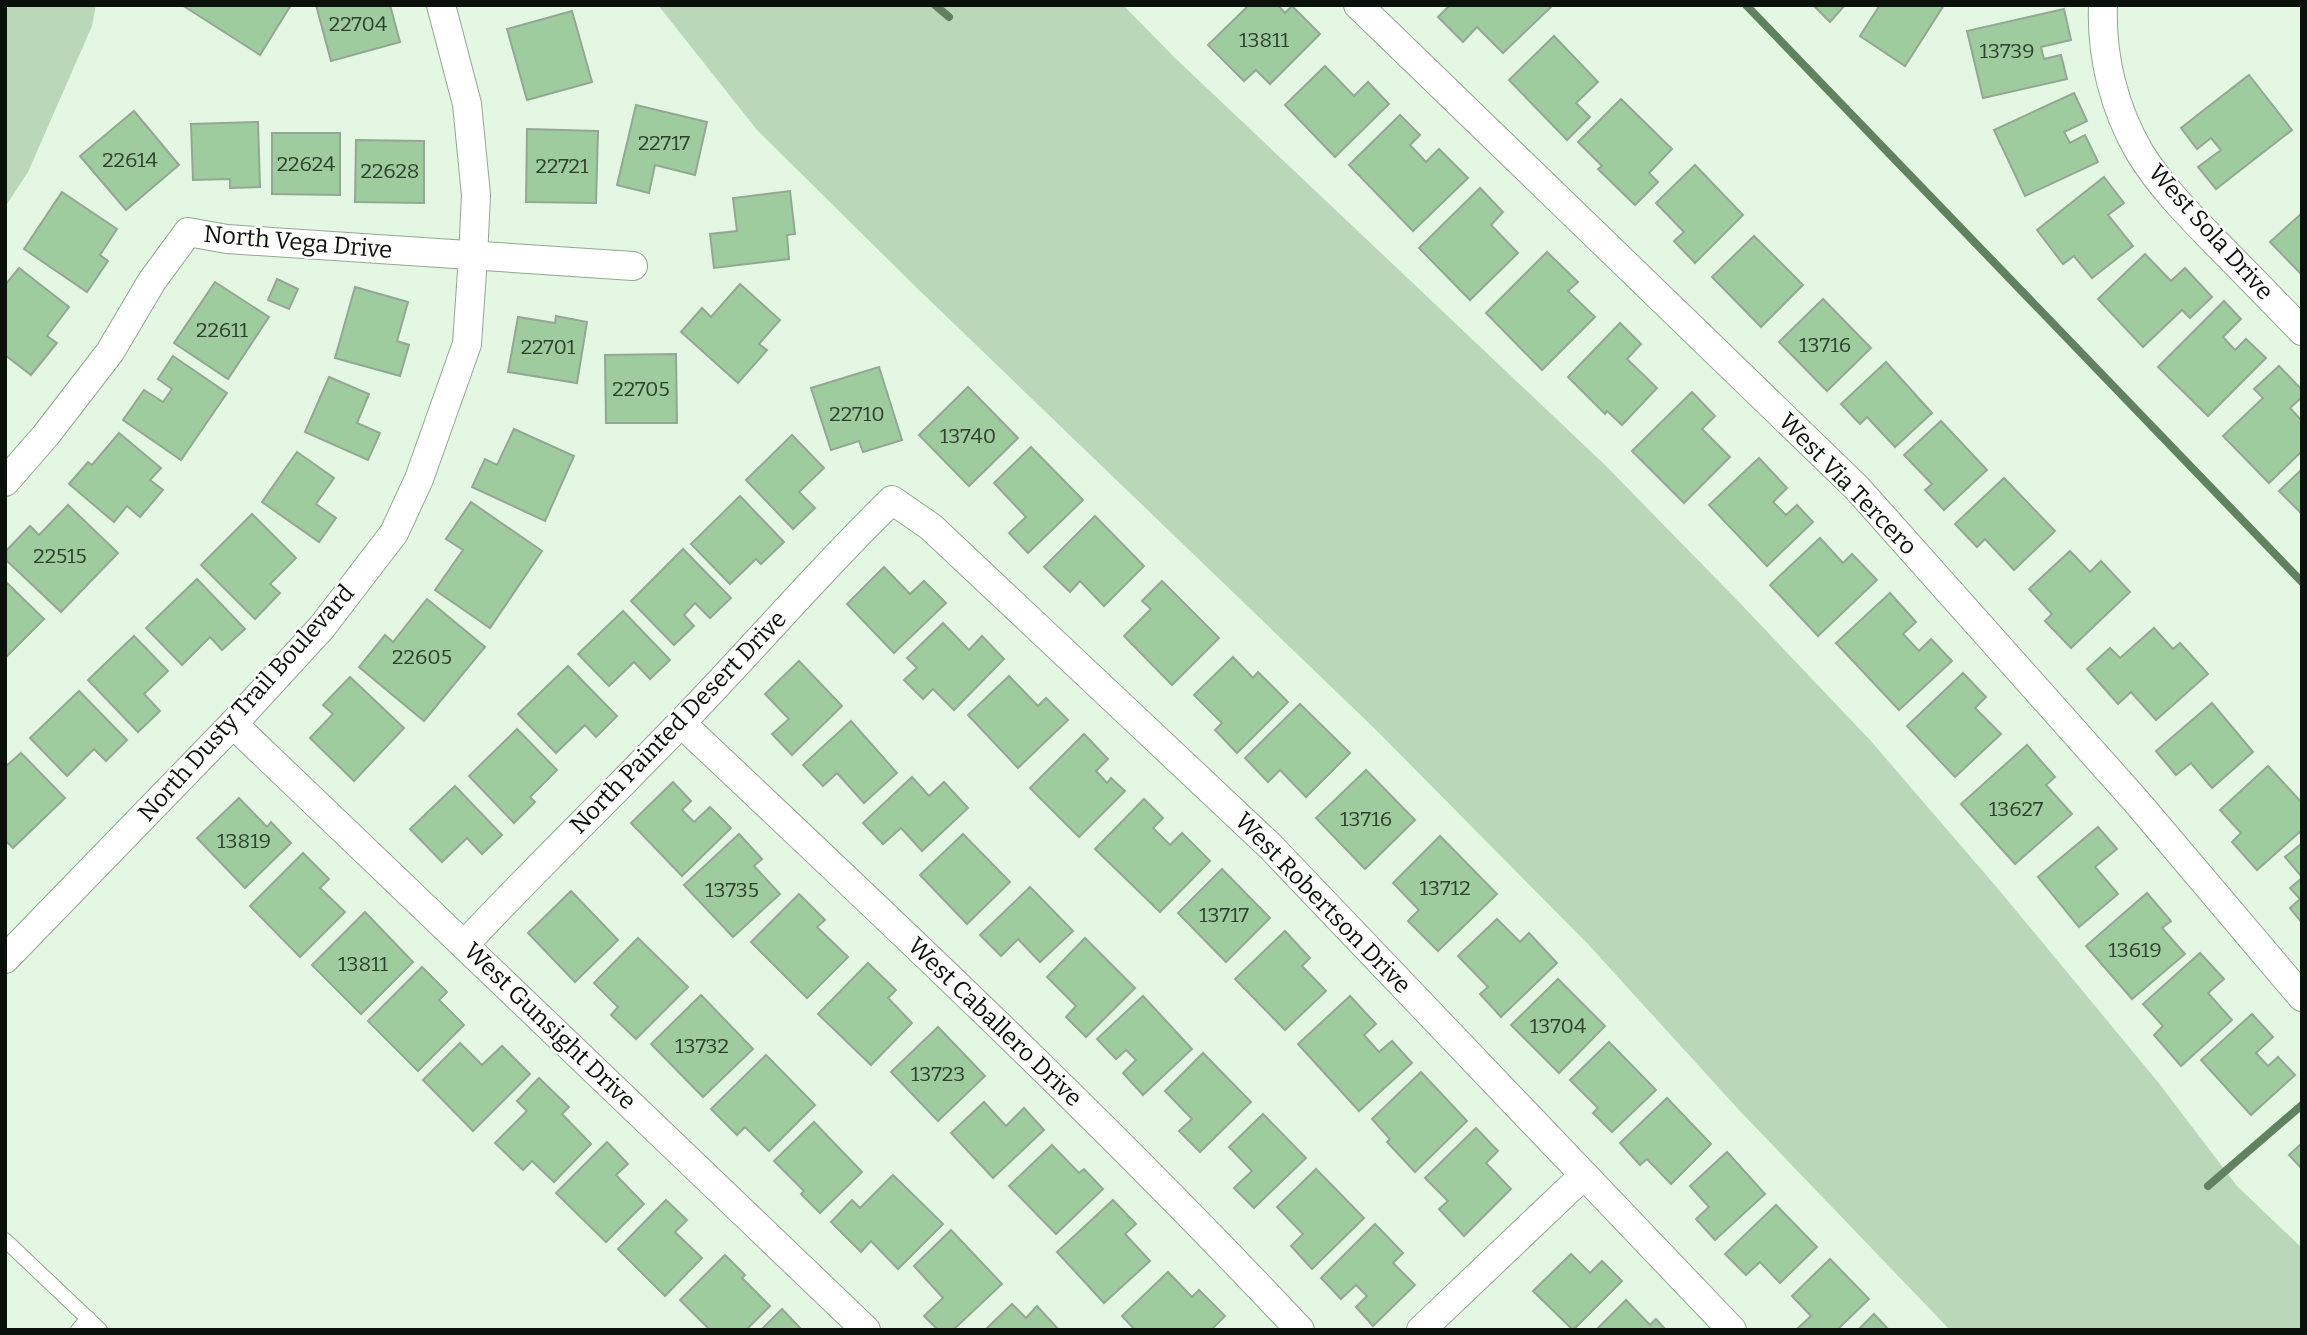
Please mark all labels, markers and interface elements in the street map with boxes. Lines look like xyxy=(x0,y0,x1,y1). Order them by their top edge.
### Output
house number: 22704 xyxy=(329,11,387,37)
house number: 13811 xyxy=(1239,27,1290,53)
house number: 13739 xyxy=(1980,38,2034,64)
house number: 22717 xyxy=(638,130,691,156)
house number: 22614 xyxy=(102,147,158,173)
house number: 22624 xyxy=(277,151,335,177)
house number: 22721 xyxy=(536,153,589,179)
house number: 22628 xyxy=(360,158,420,184)
street label: West Sola Drive xyxy=(2143,159,2279,305)
street label: North Vega Drive xyxy=(202,220,394,264)
house number: 22611 xyxy=(196,317,248,343)
house number: 13716 xyxy=(1799,332,1851,358)
house number: 22701 xyxy=(521,334,576,360)
house number: 22705 xyxy=(612,376,670,402)
house number: 22710 xyxy=(829,401,885,427)
street label: West Via Tercero xyxy=(1773,407,1923,561)
house number: 13740 xyxy=(940,423,996,449)
house number: 22515 xyxy=(33,543,87,569)
street label: North Dusty Trail Boulevard xyxy=(132,579,360,827)
street label: North Painted Desert Drive xyxy=(564,605,792,839)
house number: 22605 xyxy=(392,644,452,670)
house number: 13627 xyxy=(1989,796,2044,822)
house number: 13716 xyxy=(1340,806,1392,832)
street label: West Robertson Drive xyxy=(1229,807,1417,999)
house number: 13819 xyxy=(217,828,271,854)
house number: 13712 xyxy=(1419,875,1471,901)
house number: 13735 xyxy=(705,877,759,903)
house number: 13717 xyxy=(1199,902,1249,928)
street label: West Caballero Drive xyxy=(902,932,1088,1112)
street label: West Gunsight Drive xyxy=(458,937,642,1115)
house number: 13619 xyxy=(2108,937,2162,963)
house number: 13811 xyxy=(338,951,389,977)
house number: 13704 xyxy=(1530,1013,1586,1039)
house number: 13732 xyxy=(675,1033,729,1059)
house number: 13723 xyxy=(911,1061,965,1087)

